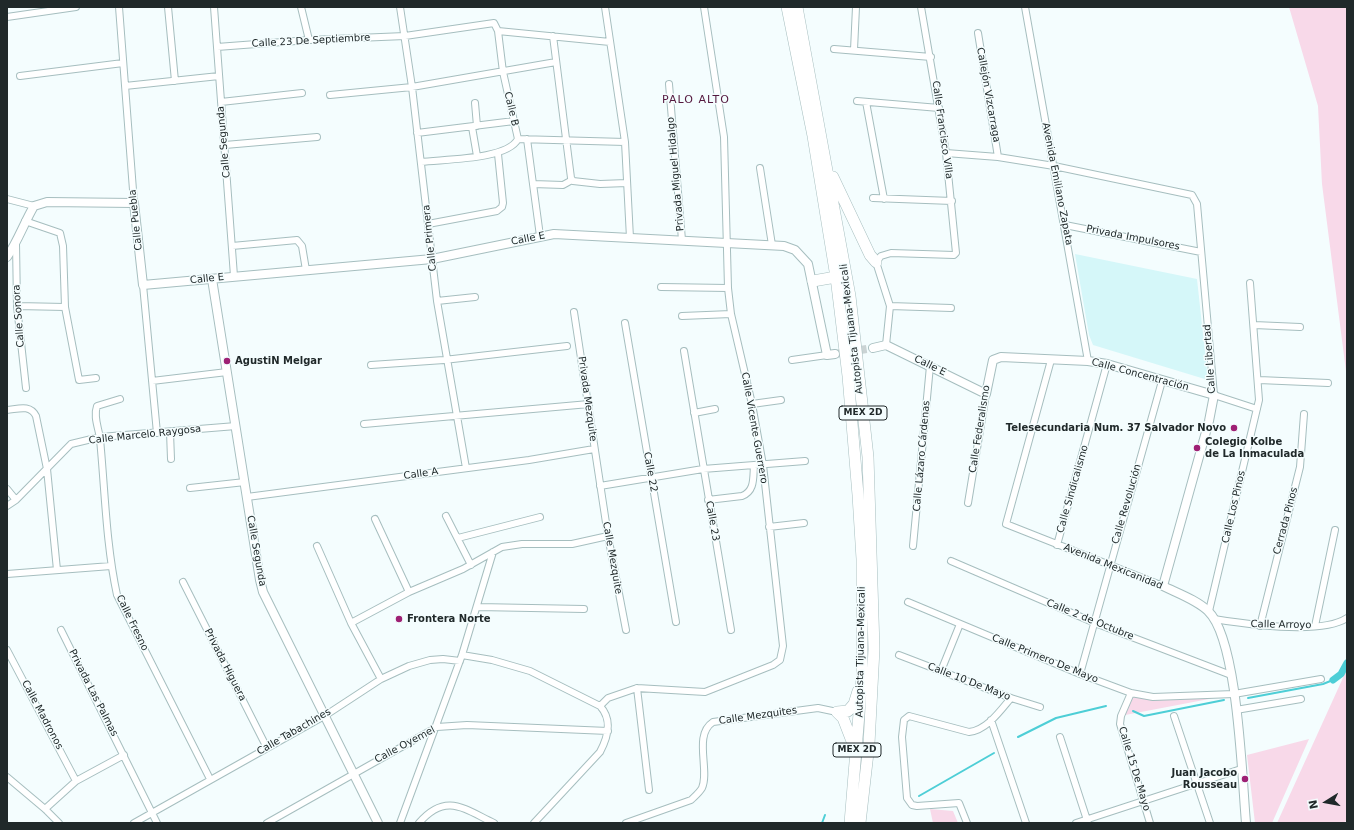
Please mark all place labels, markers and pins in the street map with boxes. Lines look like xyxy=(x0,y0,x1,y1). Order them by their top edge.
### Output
place label: AgustiN Melgar xyxy=(235,355,322,367)
marker: AgustiN Melgar xyxy=(222,356,232,366)
place label: Telesecundaria Num. 37 Salvador Novo xyxy=(1006,422,1226,434)
marker: Telesecundaria Num. 37 Salvador Novo xyxy=(1229,423,1239,433)
place label: Colegio Kolbe de La Inmaculada xyxy=(1205,436,1304,460)
marker: Colegio Kolbe de La Inmaculada xyxy=(1192,443,1202,453)
place label: Frontera Norte xyxy=(407,613,491,625)
marker: Frontera Norte xyxy=(394,614,404,624)
place label: Juan Jacobo Rousseau xyxy=(1172,767,1237,790)
marker: Juan Jacobo Rousseau xyxy=(1240,774,1250,784)

